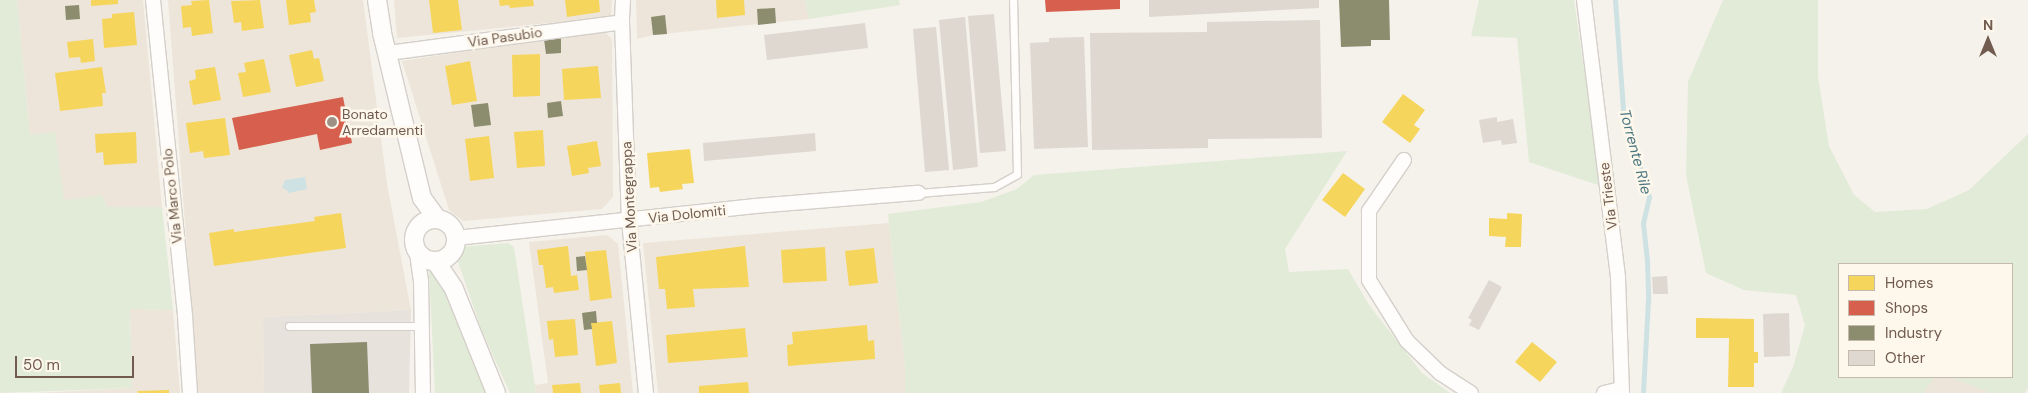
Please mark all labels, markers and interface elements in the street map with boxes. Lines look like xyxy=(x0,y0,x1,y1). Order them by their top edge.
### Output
north arrow xyxy=(1963,15,2013,65)
text: N xyxy=(1983,16,1993,34)
street label: Via Pasubio xyxy=(467,23,543,51)
place label: Bonato Arredamenti xyxy=(342,106,423,138)
water label: Torrente Rile xyxy=(1615,108,1655,196)
marker: Bonato Arredamenti xyxy=(326,116,338,128)
street label: Via Montegrappa xyxy=(618,141,640,253)
street label: Via Marco Polo xyxy=(159,147,185,245)
street label: Via Trieste xyxy=(1596,161,1620,231)
street label: Via Dolomiti xyxy=(647,202,727,226)
legend xyxy=(1838,263,2013,378)
text: Homes xyxy=(1885,273,1934,293)
text: Shops xyxy=(1885,298,1928,318)
text: Industry xyxy=(1885,323,1942,343)
scale bar xyxy=(18,346,136,378)
text: Other xyxy=(1885,348,1925,368)
text: 50 m xyxy=(23,355,60,375)

